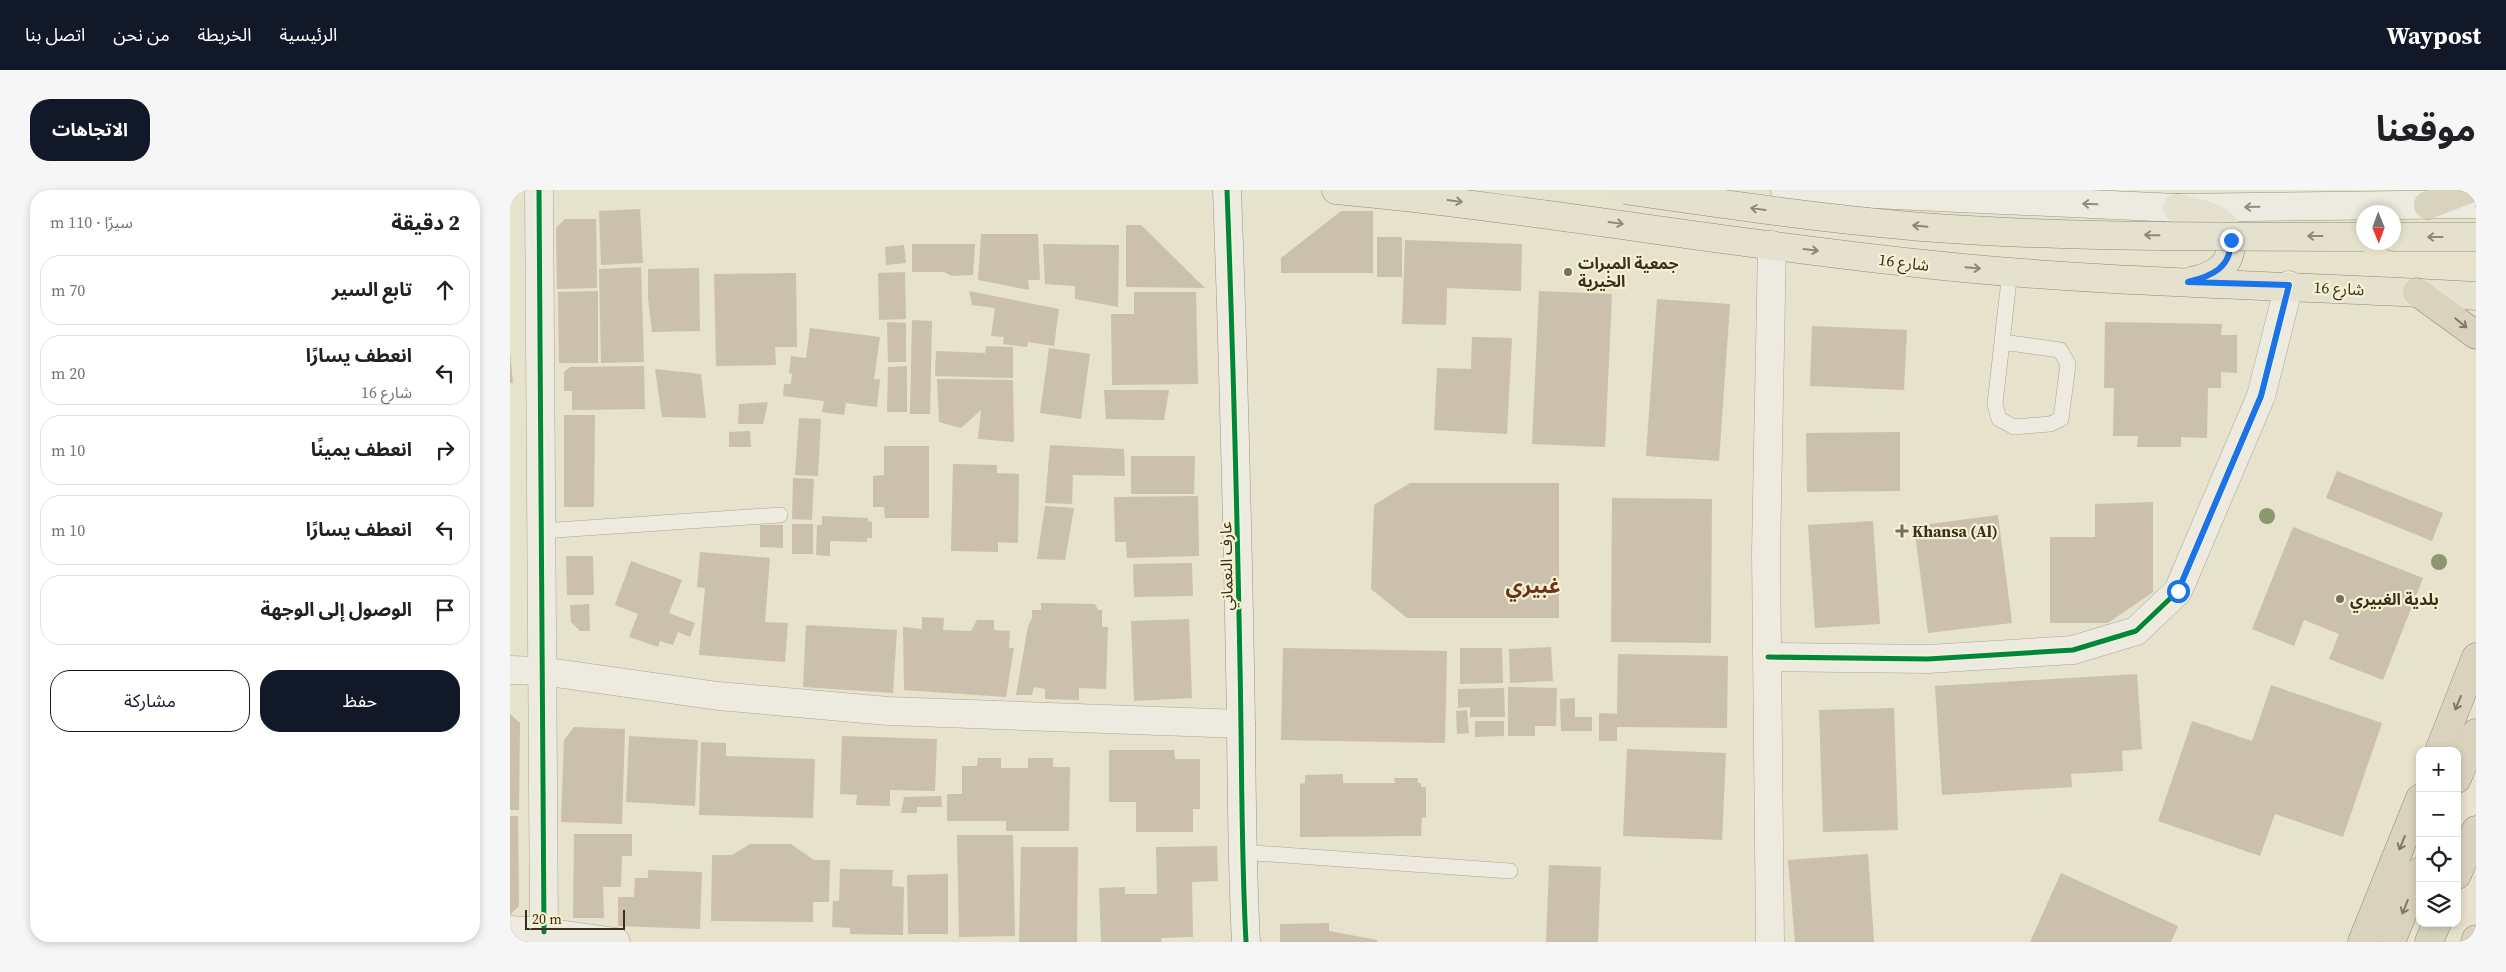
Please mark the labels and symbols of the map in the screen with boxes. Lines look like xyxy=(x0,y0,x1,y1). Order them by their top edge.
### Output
one-way arrow xyxy=(1446,196,1462,206)
one-way arrow xyxy=(2082,200,2098,209)
one-way arrow xyxy=(2245,202,2261,212)
one-way arrow xyxy=(1751,204,1767,214)
north arrow xyxy=(2356,205,2401,250)
one-way arrow xyxy=(1607,219,1623,229)
one-way arrow xyxy=(1912,221,1928,231)
route end xyxy=(2220,229,2243,252)
one-way arrow xyxy=(2145,230,2161,240)
one-way arrow xyxy=(2307,231,2324,241)
one-way arrow xyxy=(2427,232,2443,242)
one-way arrow xyxy=(1803,245,1819,255)
street label: شارع 16 xyxy=(1877,248,1931,278)
place label: جمعية المبرات الخيرية xyxy=(1578,252,1679,292)
one-way arrow xyxy=(1964,264,1980,273)
marker: جمعية المبرات الخيرية xyxy=(1562,266,1574,278)
street label: شارع 16 xyxy=(2313,276,2365,302)
one-way arrow xyxy=(2455,317,2468,328)
place label: Khansa (Al) xyxy=(1912,520,1998,542)
street label: عارف النعماني xyxy=(1214,521,1239,611)
marker: Khansa (Al) xyxy=(1896,525,1908,537)
district label: غبيري xyxy=(1505,571,1561,602)
route start xyxy=(2167,580,2190,603)
place label: بلدية الغبيري xyxy=(2350,588,2439,613)
marker: بلدية الغبيري xyxy=(2334,593,2346,605)
one-way arrow xyxy=(2453,695,2462,710)
one-way arrow xyxy=(2396,835,2406,850)
one-way arrow xyxy=(2400,899,2409,914)
scale bar xyxy=(525,907,625,930)

